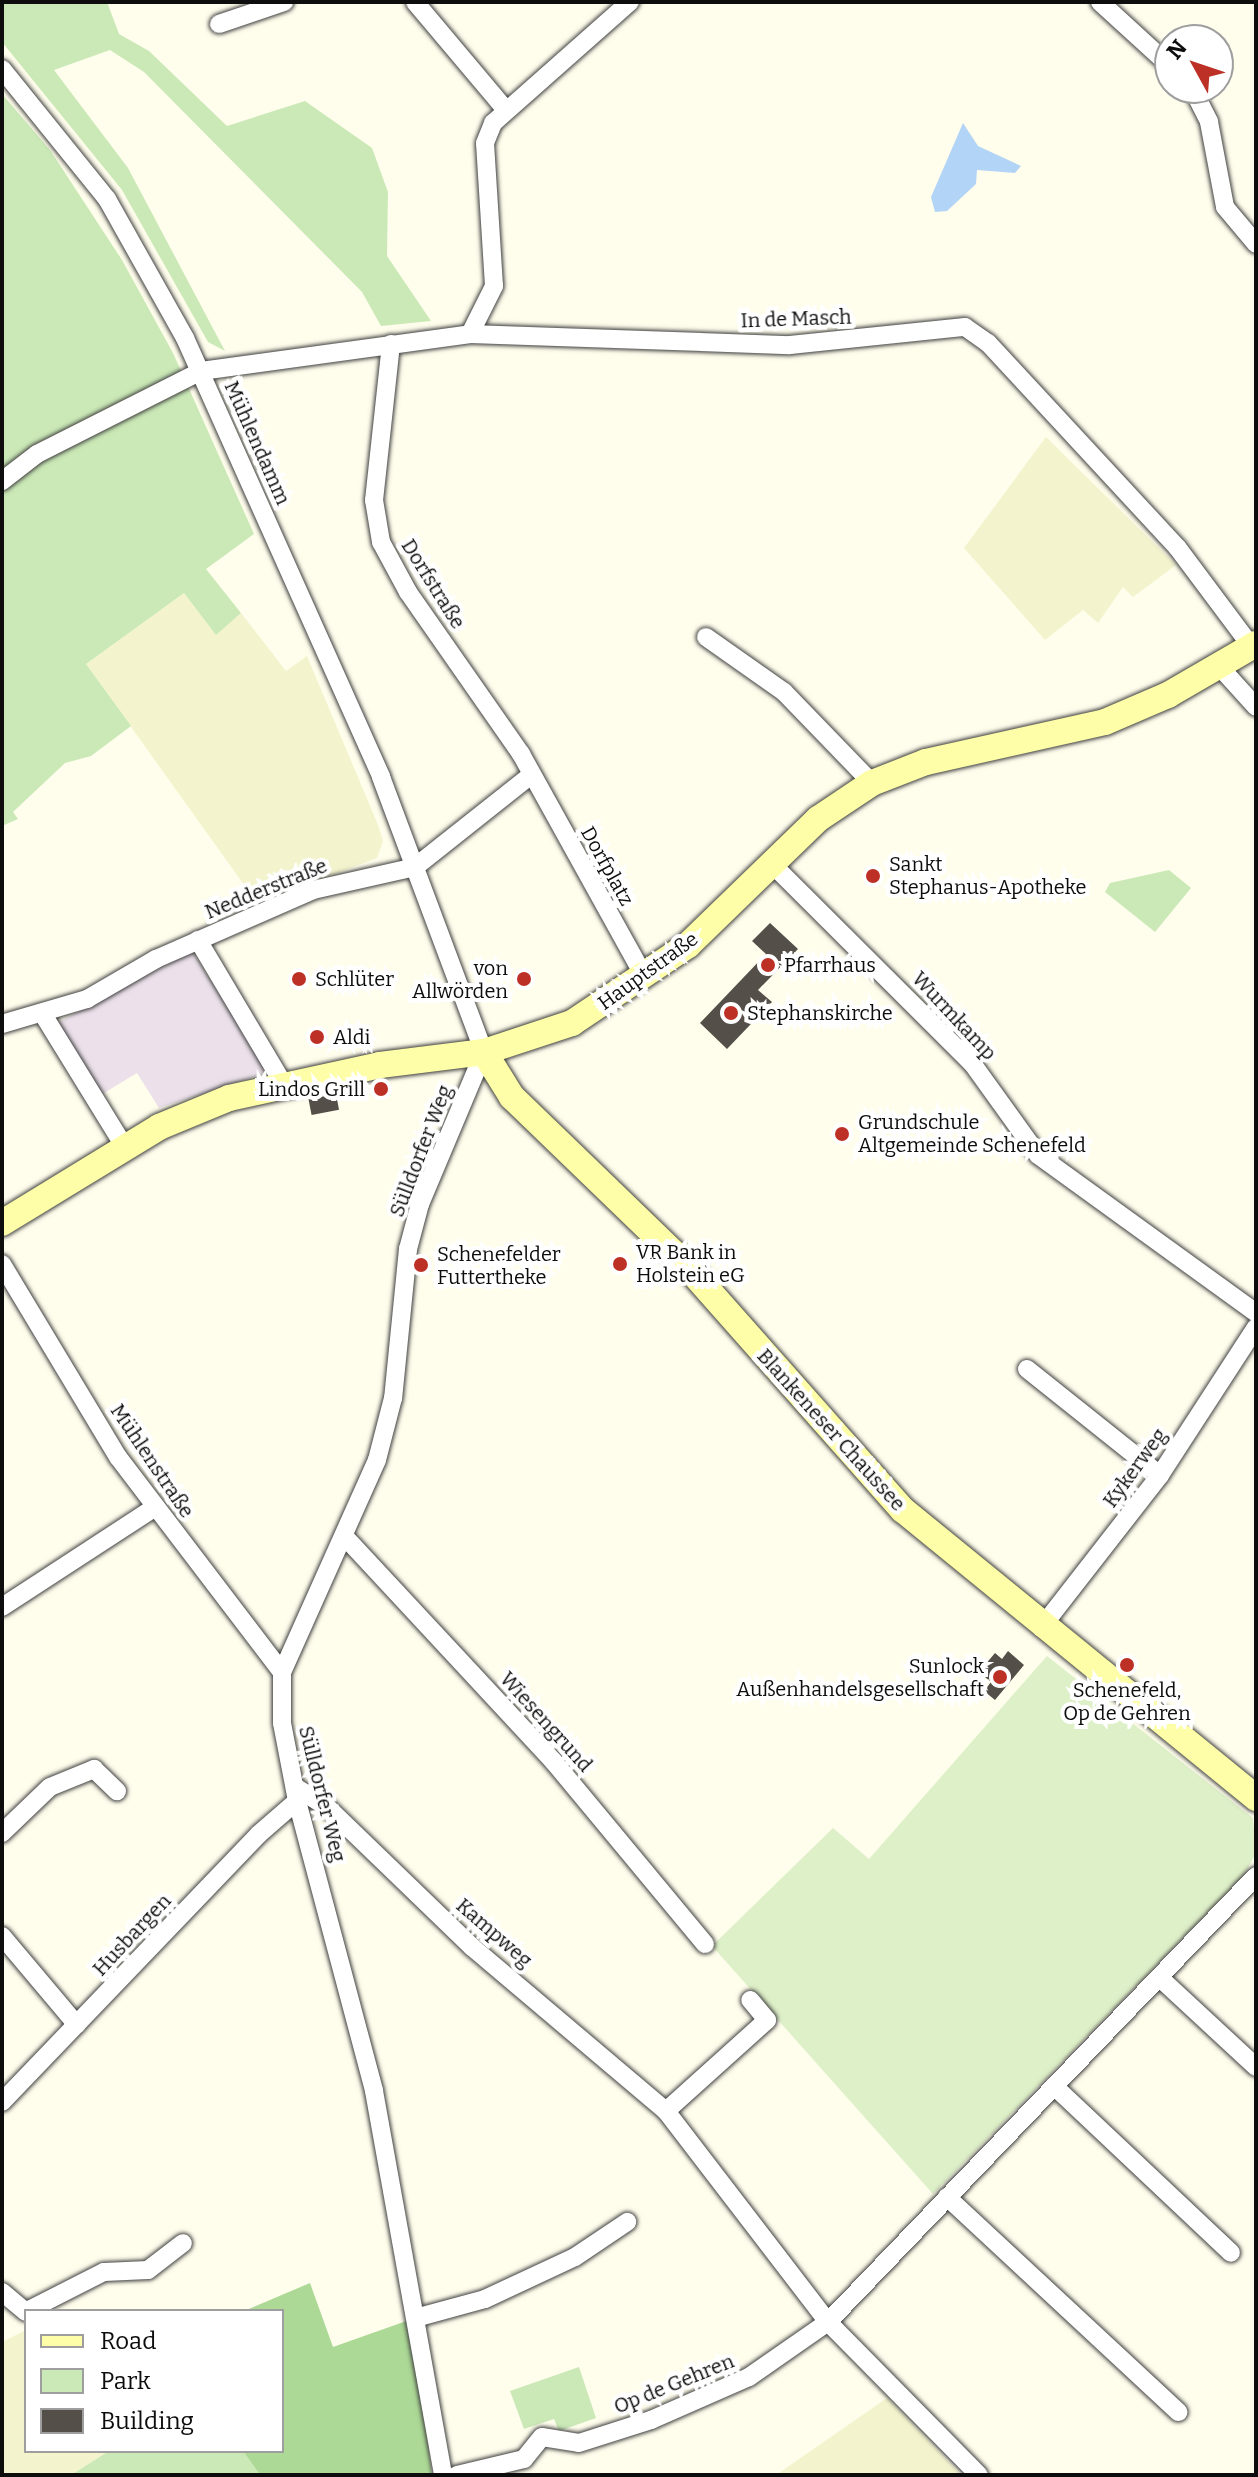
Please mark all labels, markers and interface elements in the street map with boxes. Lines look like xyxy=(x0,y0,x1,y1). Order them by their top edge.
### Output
north arrow xyxy=(1154,24,1234,104)
text: N xyxy=(1161,34,1193,65)
street label: In de Masch xyxy=(740,305,852,333)
street label: Mühlendamm xyxy=(219,377,295,509)
street label: Dorfstraße xyxy=(396,535,470,633)
street label: Dorfplatz xyxy=(575,822,639,910)
place label: Sankt Stephanus-Apotheke xyxy=(889,852,1086,899)
street label: Nedderstraße xyxy=(202,854,330,924)
marker: Sankt Stephanus-Apotheke xyxy=(864,867,882,885)
street label: Hauptstraße xyxy=(593,927,703,1015)
place label: Pfarrhaus xyxy=(784,953,876,977)
place label: von Allwörden xyxy=(412,956,508,1003)
marker: Pfarrhaus xyxy=(759,956,777,974)
place label: Schlüter xyxy=(315,967,394,991)
street label: Wurmkamp xyxy=(907,967,1001,1065)
marker: Schlüter xyxy=(290,970,308,988)
marker: von Allwörden xyxy=(515,970,533,988)
place label: Stephanskirche xyxy=(747,1001,893,1025)
marker: Stephanskirche xyxy=(722,1004,740,1022)
place label: Aldi xyxy=(333,1025,370,1049)
marker: Aldi xyxy=(308,1028,326,1046)
place label: Lindos Grill xyxy=(258,1077,365,1101)
marker: Lindos Grill xyxy=(372,1080,390,1098)
street label: Sülldorfer Weg xyxy=(385,1082,457,1220)
place label: Grundschule Altgemeinde Schenefeld xyxy=(858,1110,1086,1157)
marker: Grundschule Altgemeinde Schenefeld xyxy=(833,1125,851,1143)
place label: VR Bank in Holstein eG xyxy=(636,1240,745,1287)
place label: Schenefelder Futtertheke xyxy=(437,1242,561,1289)
marker: VR Bank in Holstein eG xyxy=(611,1255,629,1273)
marker: Schenefelder Futtertheke xyxy=(412,1256,430,1274)
street label: Blankeneser Chaussee xyxy=(752,1344,910,1516)
street label: Mühlenstraße xyxy=(105,1400,199,1522)
street label: Kykerweg xyxy=(1098,1424,1172,1512)
place label: Sunlock Außenhandelsgesellschaft xyxy=(736,1654,984,1701)
marker: Schenefeld, Op de Gehren xyxy=(1118,1656,1136,1674)
street label: Wiesengrund xyxy=(495,1667,597,1777)
marker: Sunlock Außenhandelsgesellschaft xyxy=(991,1668,1009,1686)
place label: Schenefeld, Op de Gehren xyxy=(1063,1678,1191,1725)
street label: Sülldorfer Weg xyxy=(294,1724,350,1864)
street label: Husbargen xyxy=(88,1889,176,1981)
street label: Kampweg xyxy=(451,1894,537,1972)
legend xyxy=(24,2309,284,2453)
text: Road xyxy=(100,2327,156,2355)
street label: Op de Gehren xyxy=(610,2349,738,2419)
text: Park xyxy=(100,2367,151,2395)
text: Building xyxy=(100,2407,194,2435)

